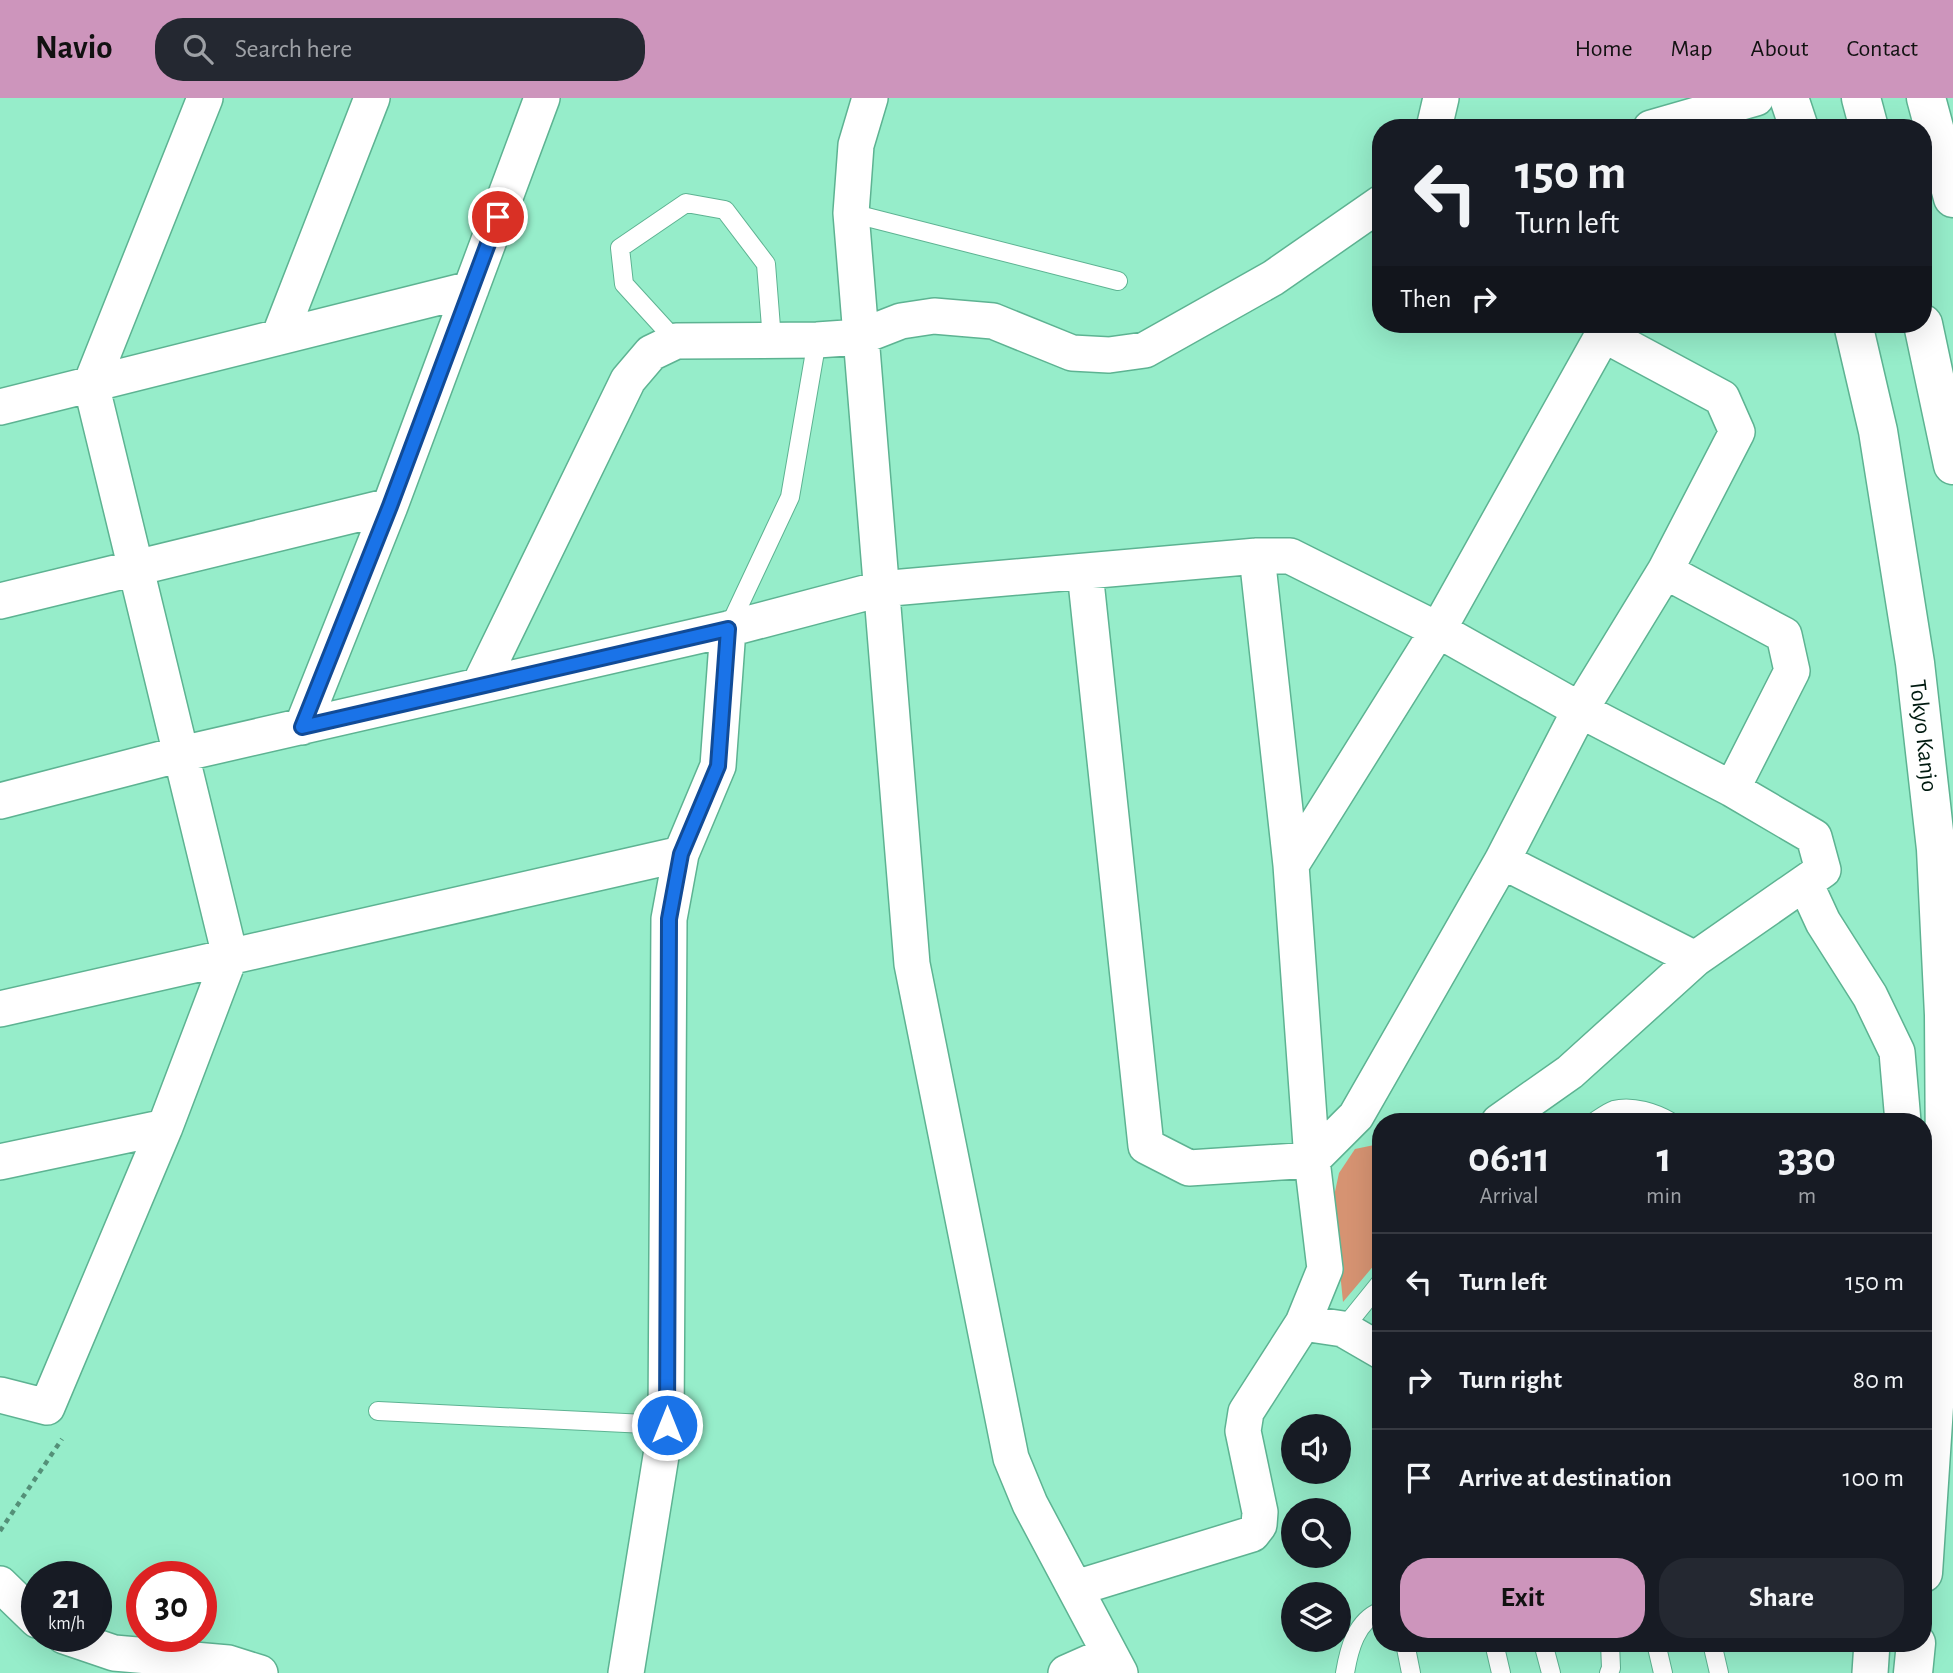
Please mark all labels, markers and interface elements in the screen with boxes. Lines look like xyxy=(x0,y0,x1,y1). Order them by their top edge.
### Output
search box xyxy=(155,18,645,81)
icon: search xyxy=(179,30,217,68)
text: Navio xyxy=(35,32,113,65)
text: Search here xyxy=(235,36,352,62)
text: Home xyxy=(1575,37,1633,61)
text: Map xyxy=(1671,37,1713,61)
text: About xyxy=(1751,37,1808,61)
text: Contact xyxy=(1846,37,1918,61)
icon: left xyxy=(1400,147,1491,238)
text: 150 m xyxy=(1515,149,1626,198)
pin xyxy=(468,187,528,247)
icon: arrive xyxy=(479,198,517,236)
text: Turn left xyxy=(1515,207,1619,239)
icon: right xyxy=(1465,280,1503,318)
text: Then xyxy=(1400,286,1451,312)
street label: Tokyo Kanjo xyxy=(1905,678,1941,793)
text: 06:11 xyxy=(1468,1137,1550,1179)
text: 1 xyxy=(1656,1137,1672,1179)
text: 330 xyxy=(1778,1137,1836,1179)
text: Arrival xyxy=(1479,1185,1539,1208)
text: min xyxy=(1646,1185,1682,1208)
text: m xyxy=(1798,1185,1816,1208)
icon: left xyxy=(1400,1263,1438,1301)
text: Turn left xyxy=(1459,1269,1547,1295)
text: 150 m xyxy=(1845,1269,1904,1295)
icon: right xyxy=(1400,1361,1438,1399)
text: Turn right xyxy=(1459,1367,1562,1393)
text: 80 m xyxy=(1853,1367,1904,1393)
position arrow xyxy=(630,1388,704,1462)
map controls xyxy=(1281,1414,1351,1652)
button: sound xyxy=(1281,1414,1351,1484)
icon: arrive xyxy=(1400,1459,1438,1497)
text: Arrive at destination xyxy=(1459,1465,1672,1491)
text: 100 m xyxy=(1843,1465,1904,1491)
button: search xyxy=(1281,1498,1351,1568)
button: Exit xyxy=(1400,1558,1645,1638)
button: Share xyxy=(1659,1558,1904,1638)
speed limit sign: 30 xyxy=(126,1561,217,1652)
text: 21 xyxy=(52,1580,81,1615)
button: layers xyxy=(1281,1582,1351,1652)
text: km/h xyxy=(48,1615,85,1633)

